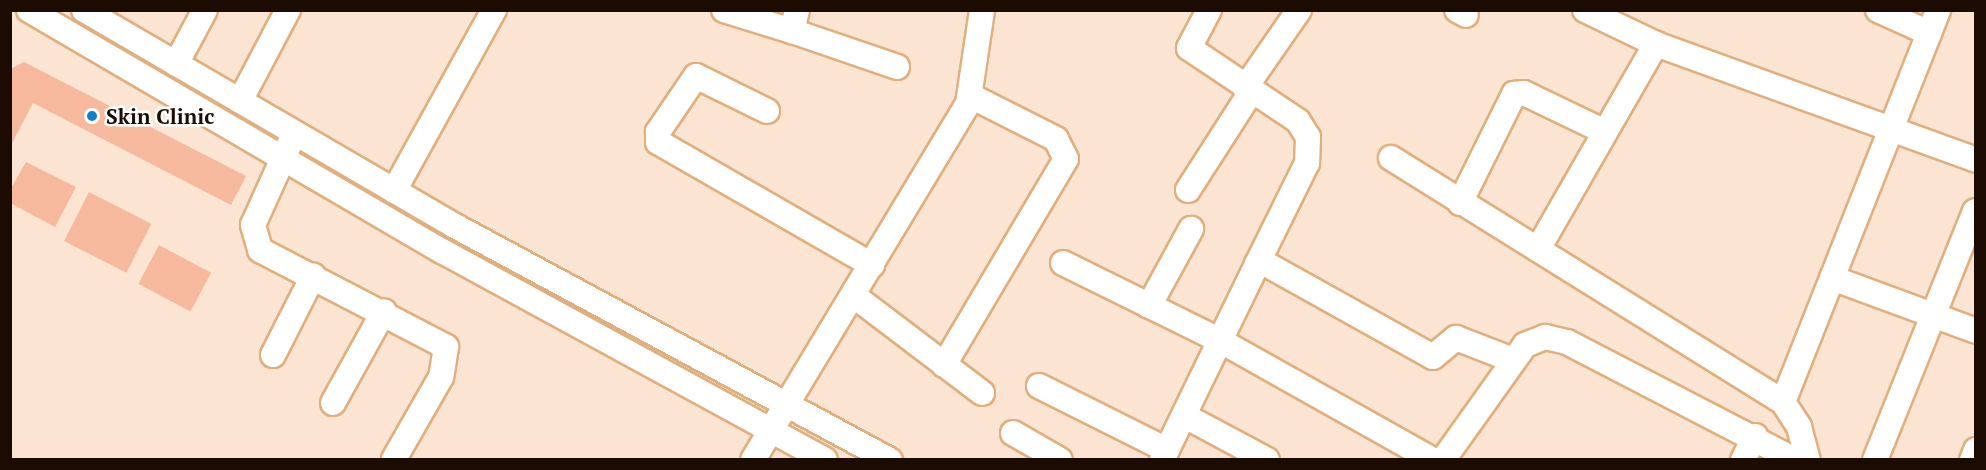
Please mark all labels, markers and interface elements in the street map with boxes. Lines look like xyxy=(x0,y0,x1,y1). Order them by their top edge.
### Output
place label: Skin Clinic xyxy=(106,103,214,129)
marker: Skin Clinic xyxy=(83,107,101,125)

